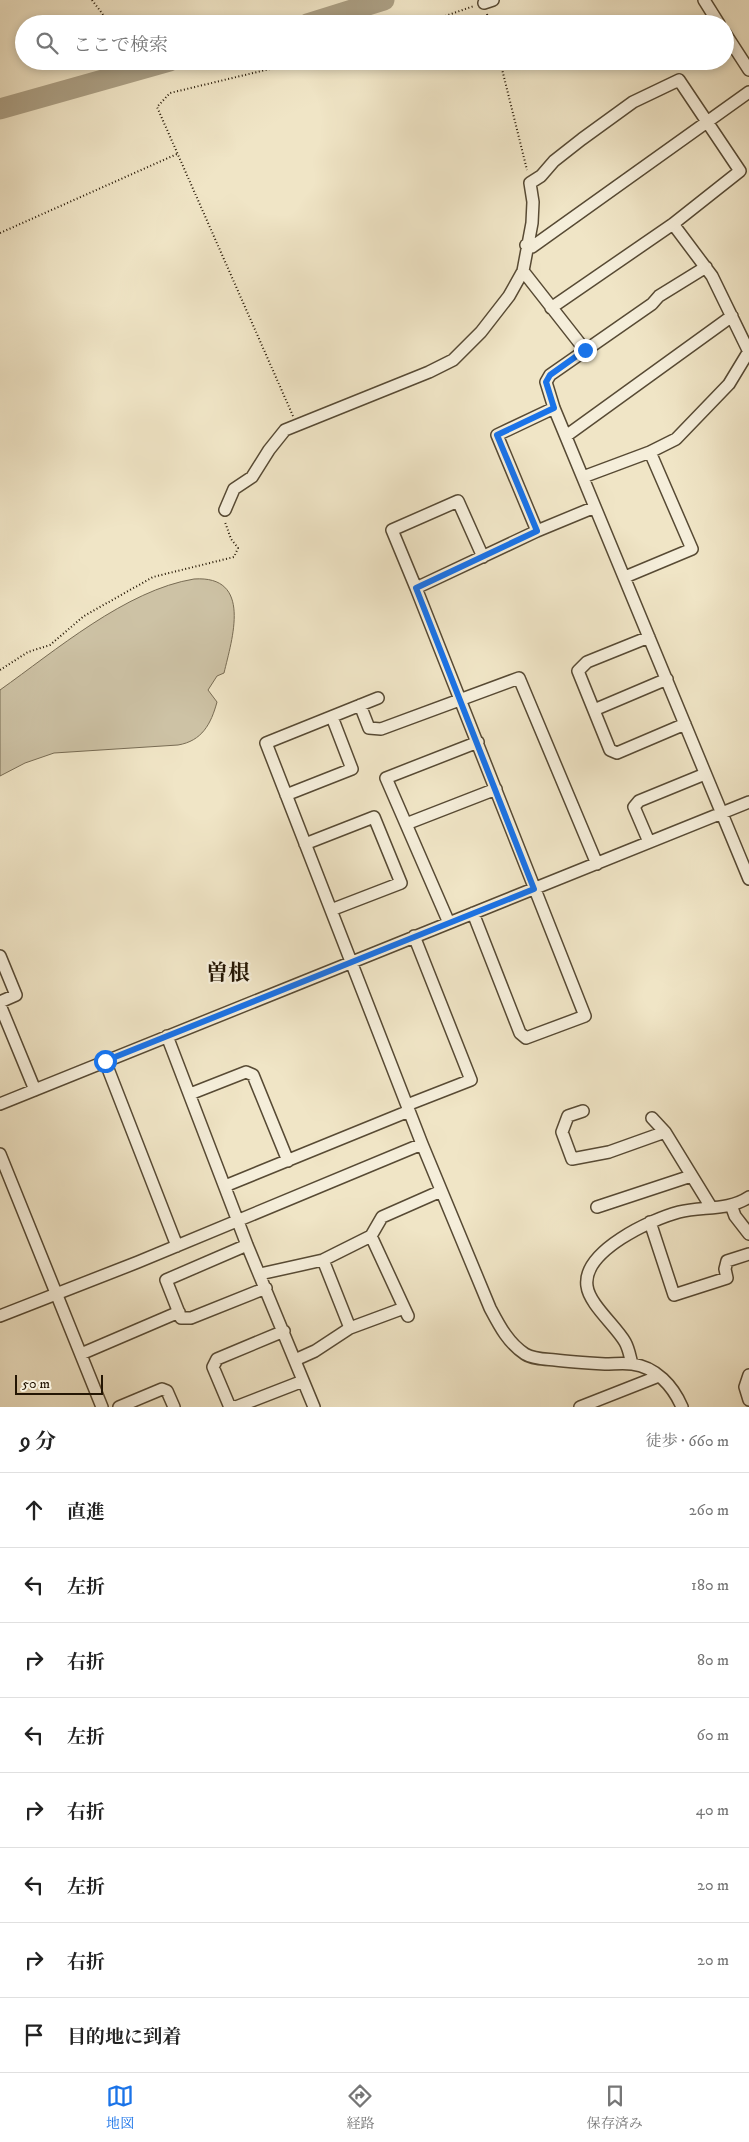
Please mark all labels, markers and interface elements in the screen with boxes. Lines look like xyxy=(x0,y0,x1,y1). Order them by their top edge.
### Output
search box xyxy=(15,15,734,70)
icon: search xyxy=(33,29,61,57)
text: ここで検索 xyxy=(73,34,168,57)
route end xyxy=(574,339,597,362)
district label: 曽根 xyxy=(206,960,250,987)
route start xyxy=(94,1050,117,1073)
scale bar xyxy=(15,1372,102,1395)
text: 50 m xyxy=(22,1375,50,1393)
text: 9 分 xyxy=(20,1429,56,1455)
text: 徒歩 · 660 m xyxy=(646,1431,729,1451)
icon: ahead xyxy=(20,1496,48,1524)
text: 260 m xyxy=(689,1500,729,1520)
text: 直進 xyxy=(67,1501,105,1524)
icon: left xyxy=(20,1571,48,1599)
text: 180 m xyxy=(691,1575,729,1595)
text: 左折 xyxy=(67,1576,105,1599)
icon: right xyxy=(20,1646,48,1674)
text: 80 m xyxy=(697,1650,729,1670)
text: 右折 xyxy=(67,1651,105,1674)
icon: left xyxy=(20,1721,48,1749)
text: 60 m xyxy=(697,1725,729,1745)
text: 左折 xyxy=(67,1726,105,1749)
icon: right xyxy=(20,1796,48,1824)
text: 40 m xyxy=(696,1800,729,1820)
text: 右折 xyxy=(67,1801,105,1824)
icon: left xyxy=(20,1871,48,1899)
text: 20 m xyxy=(697,1875,729,1895)
text: 左折 xyxy=(67,1876,105,1899)
icon: right xyxy=(20,1946,48,1974)
text: 20 m xyxy=(697,1950,729,1970)
text: 右折 xyxy=(67,1951,105,1974)
icon: arrive xyxy=(20,2021,48,2049)
text: 目的地に到着 xyxy=(67,2026,181,2049)
tab: 地図 xyxy=(106,2082,134,2133)
tab: 経路 xyxy=(346,2082,374,2133)
tab: 保存済み xyxy=(587,2082,643,2133)

